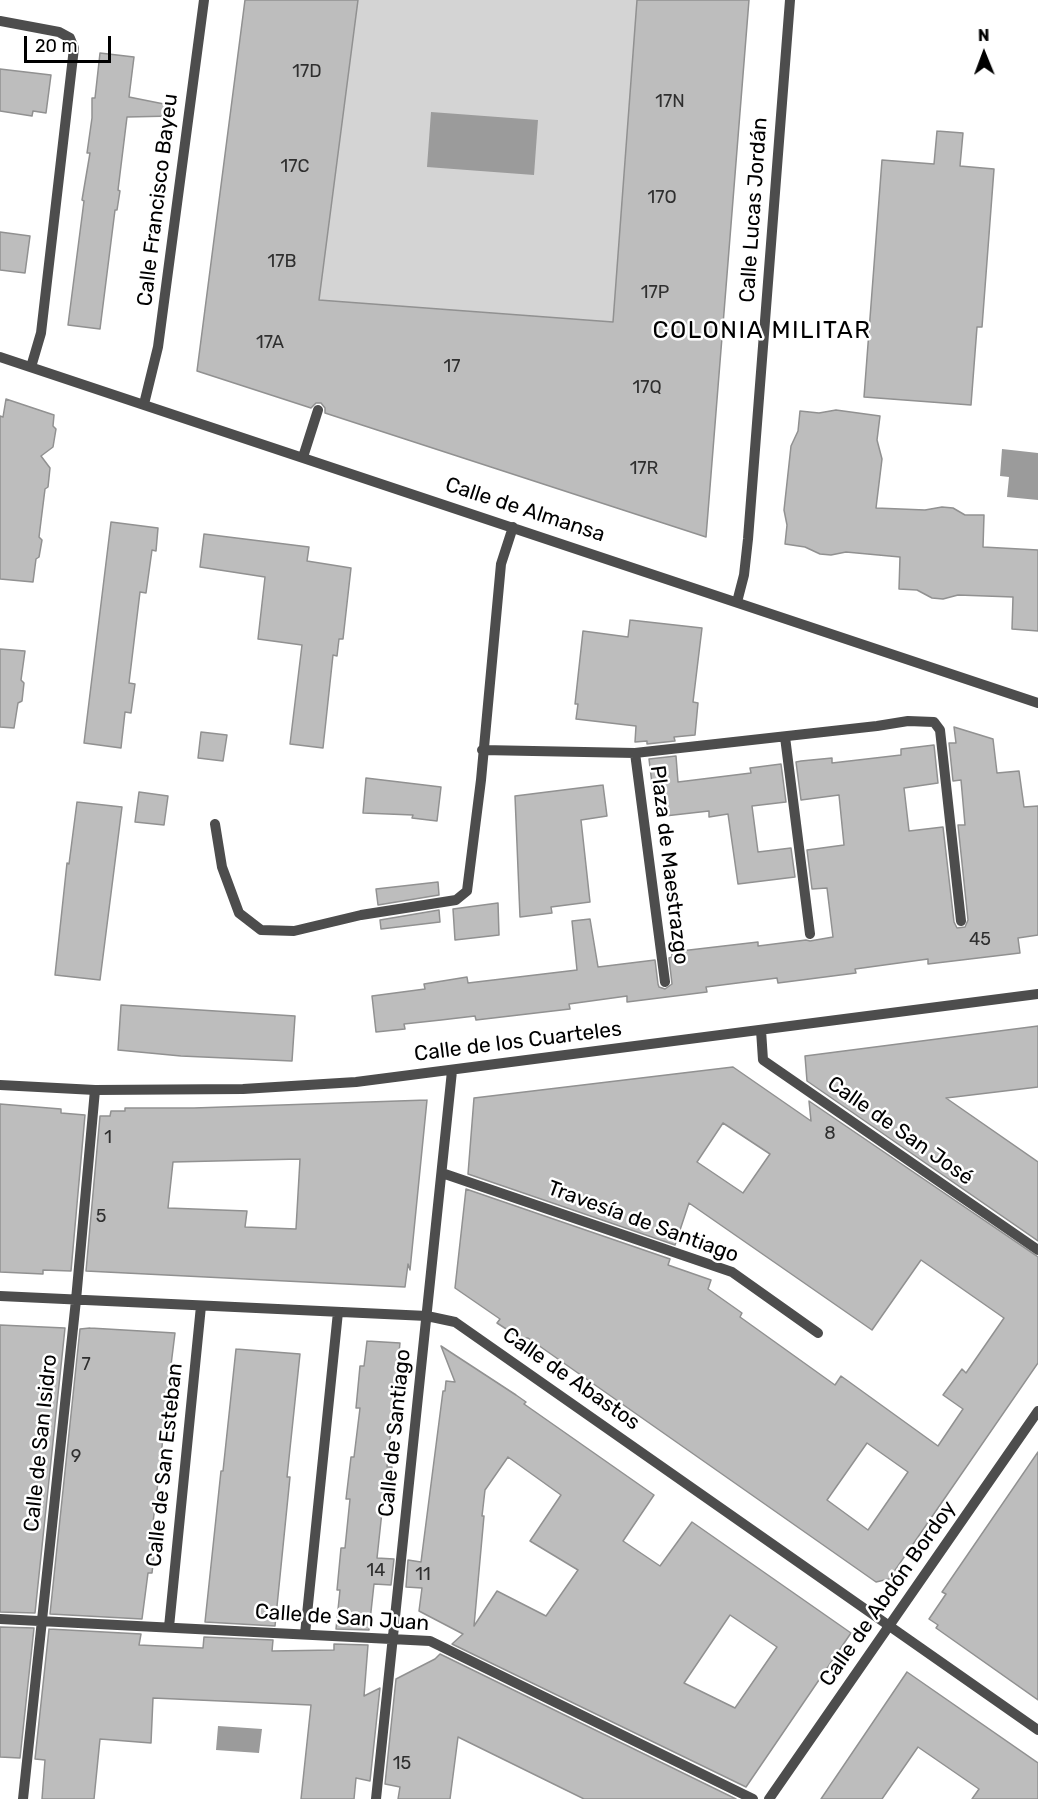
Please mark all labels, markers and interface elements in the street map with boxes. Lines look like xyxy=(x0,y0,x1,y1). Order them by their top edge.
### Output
scale bar xyxy=(27,24,114,62)
north arrow xyxy=(954,24,1014,84)
text: N xyxy=(978,26,990,45)
text: 20 m xyxy=(35,35,77,57)
house number: 17D xyxy=(292,61,322,83)
house number: 17N xyxy=(655,91,685,113)
street label: Calle Francisco Bayeu xyxy=(132,92,184,308)
street label: Calle Lucas Jordán xyxy=(735,116,773,304)
house number: 17C xyxy=(281,156,309,178)
house number: 17O xyxy=(647,187,677,209)
house number: 17B xyxy=(268,251,296,273)
house number: 17P xyxy=(641,282,669,304)
district label: COLONIA MILITAR xyxy=(652,317,872,345)
house number: 17A xyxy=(256,332,284,354)
house number: 17 xyxy=(444,356,460,378)
house number: 17Q xyxy=(632,377,662,399)
house number: 17R xyxy=(630,458,658,480)
street label: Calle de Almansa xyxy=(442,472,608,548)
street label: Plaza de Maestrazgo xyxy=(644,764,694,966)
house number: 45 xyxy=(969,929,991,951)
street label: Calle de los Cuarteles xyxy=(413,1017,623,1067)
street label: Calle de San José xyxy=(822,1071,978,1191)
house number: 8 xyxy=(824,1123,836,1145)
house number: 1 xyxy=(104,1127,112,1149)
street label: Travesía de Santiago xyxy=(544,1176,742,1268)
house number: 5 xyxy=(96,1206,106,1228)
street label: Calle de Abastos xyxy=(497,1322,645,1436)
street label: Calle de Santiago xyxy=(374,1348,416,1518)
street label: Calle de San Isidro xyxy=(19,1353,63,1533)
house number: 7 xyxy=(81,1354,91,1376)
street label: Calle de San Esteban xyxy=(142,1362,188,1568)
house number: 9 xyxy=(71,1446,81,1468)
street label: Calle de Abdón Bordoy xyxy=(814,1496,962,1692)
house number: 14 xyxy=(367,1560,385,1582)
house number: 11 xyxy=(415,1564,431,1586)
street label: Calle de San Juan xyxy=(254,1599,430,1637)
house number: 15 xyxy=(393,1753,411,1775)

